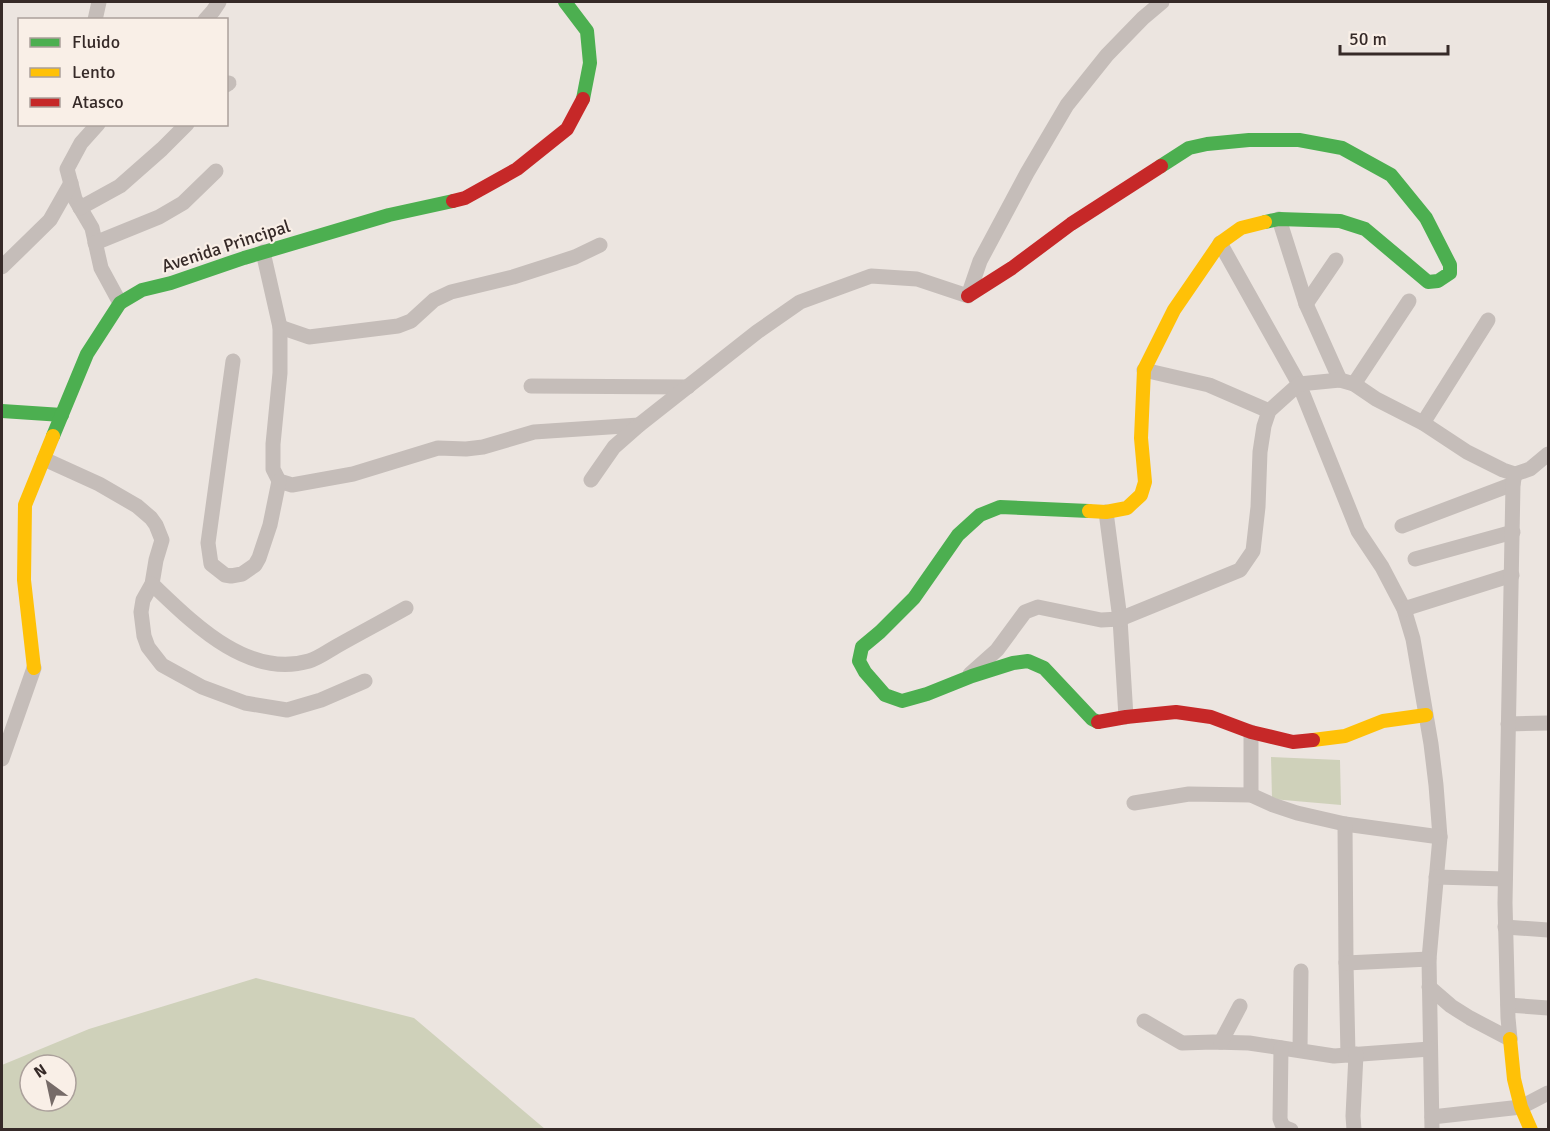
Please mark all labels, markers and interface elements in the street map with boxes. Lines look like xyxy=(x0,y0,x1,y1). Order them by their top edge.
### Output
legend xyxy=(18,18,228,126)
scale bar xyxy=(1340,18,1448,56)
text: 50 m xyxy=(1349,28,1387,50)
text: Fluido xyxy=(72,31,120,53)
text: Lento xyxy=(72,61,115,83)
text: Atasco xyxy=(72,91,124,113)
street label: Avenida Principal xyxy=(159,215,293,277)
north arrow xyxy=(18,1053,78,1113)
text: N xyxy=(30,1060,50,1083)

